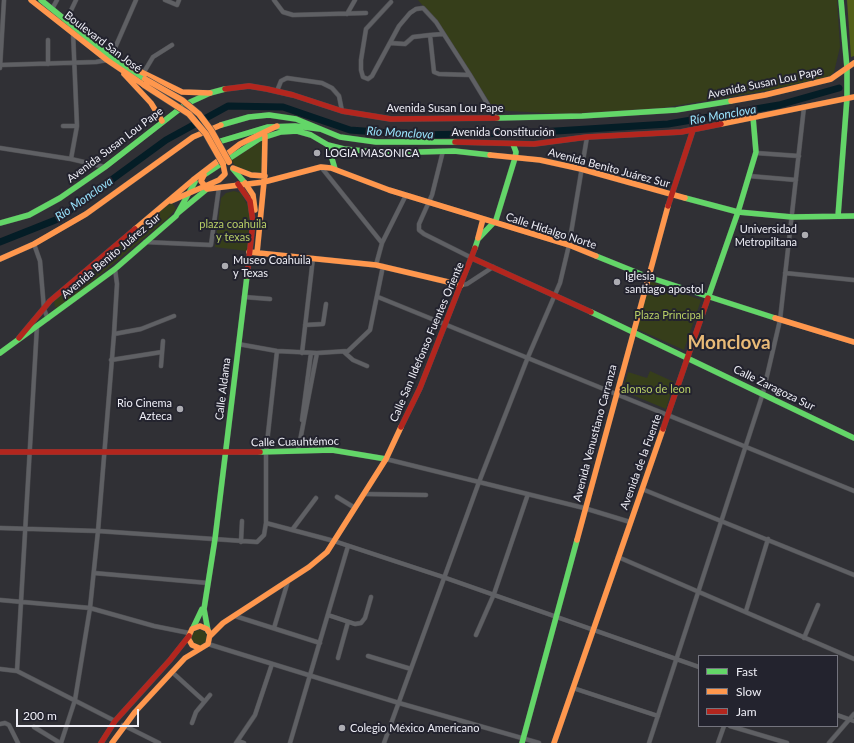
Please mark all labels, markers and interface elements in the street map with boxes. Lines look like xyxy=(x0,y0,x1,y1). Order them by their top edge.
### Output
street label: Boulevard San José xyxy=(62,9,144,75)
street label: Avenida Susan Lou Pape xyxy=(706,64,824,102)
street label: Avenida Susan Lou Pape xyxy=(386,101,504,115)
water label: Río Monclova xyxy=(689,102,757,128)
street label: Avenida Susan Lou Pape xyxy=(64,105,166,185)
water label: Río Monclova xyxy=(366,124,434,142)
street label: Avenida Constitución xyxy=(451,125,555,139)
street label: Avenida Benito Juárez Sur xyxy=(547,145,671,191)
place label: LOGIA MASONICA xyxy=(325,146,419,160)
marker: LOGIA MASONICA xyxy=(312,148,322,158)
water label: Río Monclova xyxy=(52,174,116,224)
street label: Calle Hidalgo Norte xyxy=(504,210,598,252)
street label: Avenida Benito Juárez Sur xyxy=(59,211,163,301)
park label: plaza coahuila y texas xyxy=(199,217,267,243)
place label: Universidad Metropiltana xyxy=(735,222,797,248)
marker: Universidad Metropiltana xyxy=(800,230,810,240)
place label: Museo Coahuila y Texas xyxy=(233,253,311,279)
street label: Calle San Ildefonso Fuentes Oriente xyxy=(387,260,467,424)
marker: Museo Coahuila y Texas xyxy=(220,261,230,271)
place label: Iglesia santiago apostol xyxy=(625,269,704,295)
marker: Iglesia santiago apostol xyxy=(612,277,622,287)
park label: Plaza Principal xyxy=(634,308,704,322)
district label: Monclova xyxy=(687,332,771,354)
street label: Calle Aldama xyxy=(213,357,233,421)
street label: Avenida Venustiano Carranza xyxy=(570,363,620,503)
street label: Calle Zaragoza Sur xyxy=(731,363,817,413)
park label: alonso de leon xyxy=(621,382,691,396)
place label: Rio Cinema Azteca xyxy=(117,396,172,422)
marker: Rio Cinema Azteca xyxy=(175,404,185,414)
street label: Avenida de la Fuente xyxy=(618,412,664,512)
street label: Calle Cuauhtémoc xyxy=(251,435,339,449)
legend xyxy=(698,655,838,727)
text: Fast xyxy=(736,664,757,679)
text: Slow xyxy=(736,684,761,699)
scale bar xyxy=(18,701,141,727)
text: Jam xyxy=(736,704,757,719)
text: 200 m xyxy=(23,708,57,723)
place label: Colegio México Americano xyxy=(350,721,479,735)
marker: Colegio México Americano xyxy=(337,723,347,733)

